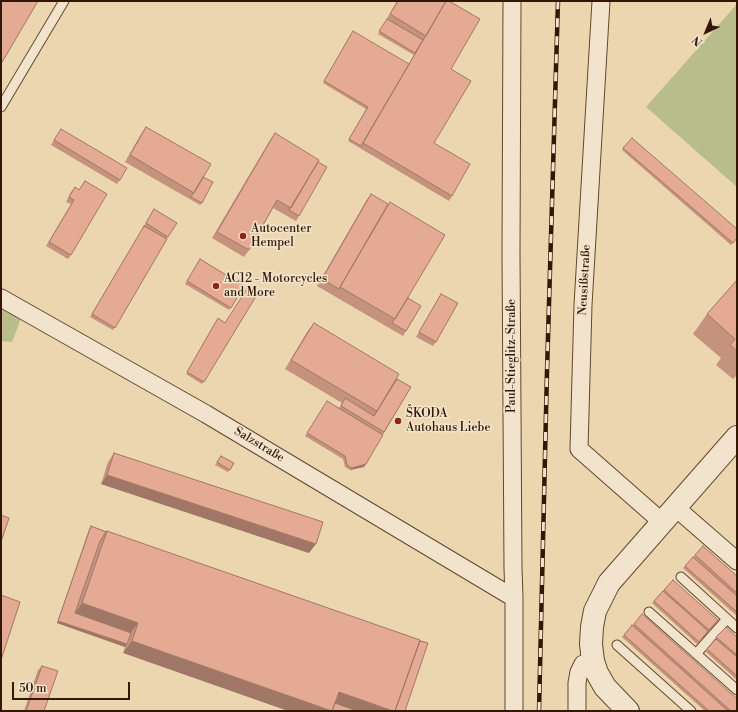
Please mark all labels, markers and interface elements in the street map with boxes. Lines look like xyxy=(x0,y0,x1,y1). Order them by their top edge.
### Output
north arrow xyxy=(686,12,726,52)
text: N xyxy=(690,33,706,49)
place label: Autocenter Hempel xyxy=(251,222,311,250)
marker: Autocenter Hempel xyxy=(238,231,248,241)
street label: Neusißstraße xyxy=(576,244,594,316)
place label: AC12 - Motorcycles and More xyxy=(224,272,327,300)
marker: AC12 - Motorcycles and More xyxy=(211,281,221,291)
street label: Paul-Stieglitz-Straße xyxy=(505,299,519,413)
place label: ŠKODA Autohaus Liebe xyxy=(406,407,490,435)
marker: ŠKODA Autohaus Liebe xyxy=(393,416,403,426)
street label: Salzstraße xyxy=(231,424,287,466)
scale bar xyxy=(14,674,132,700)
text: 50 m xyxy=(19,681,47,696)

